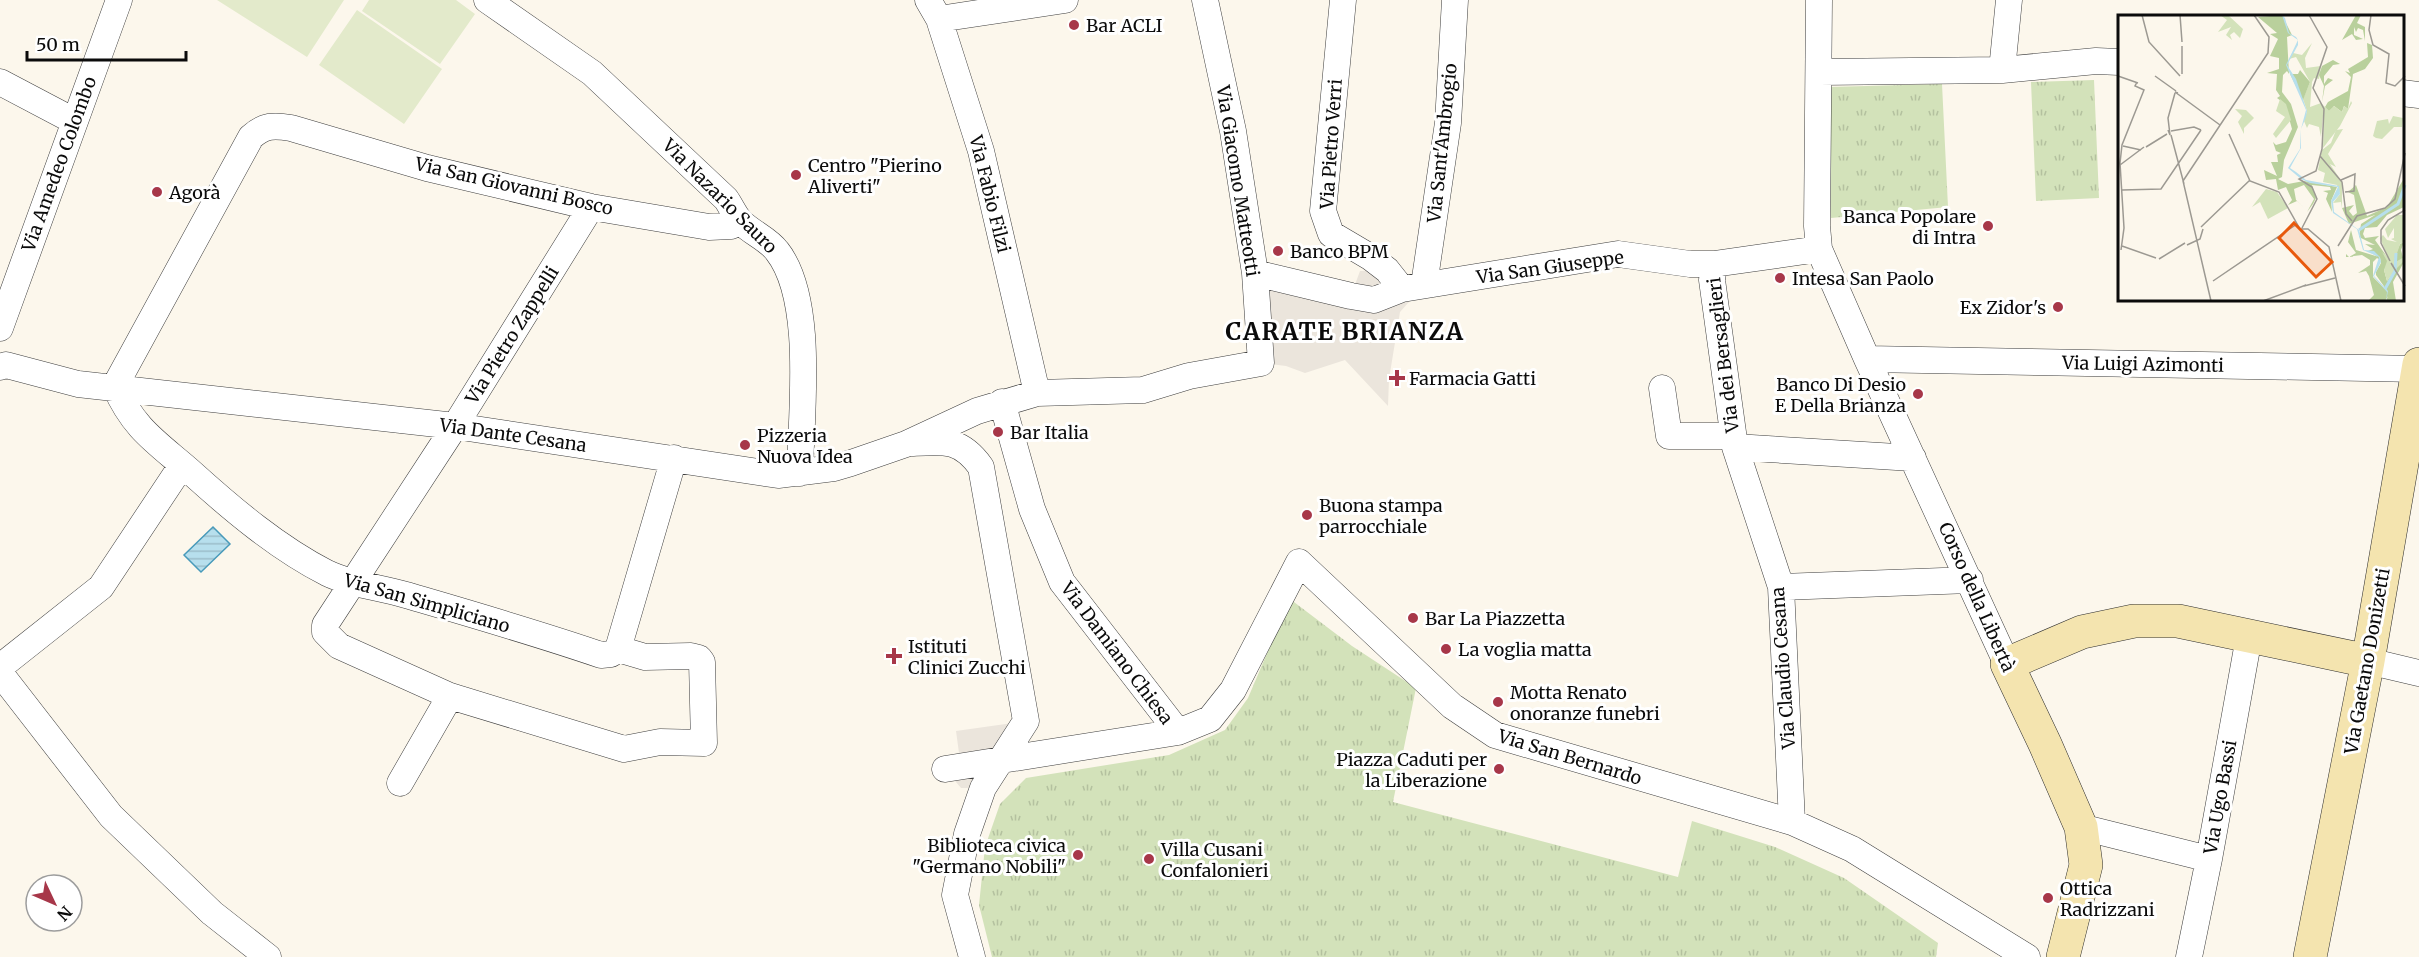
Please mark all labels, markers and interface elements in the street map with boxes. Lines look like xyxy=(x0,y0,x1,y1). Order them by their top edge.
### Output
place label: Bar ACLI xyxy=(1086,14,1162,37)
inset map xyxy=(2118,15,2404,302)
marker: Bar ACLI xyxy=(1067,18,1081,32)
scale bar xyxy=(27,24,186,62)
text: 50 m xyxy=(36,33,80,56)
street label: Via Sant'Ambrogio xyxy=(1422,62,1462,225)
street label: Via Amedeo Colombo xyxy=(16,73,101,256)
street label: Via Pietro Verri xyxy=(1315,78,1347,211)
street label: Via Giacomo Matteotti xyxy=(1211,83,1265,278)
street label: Via Fabio Filzi xyxy=(964,132,1016,255)
street label: Via Nazario Sauro xyxy=(657,133,782,258)
street label: Via San Giovanni Bosco xyxy=(412,152,615,220)
place label: Centro "Pierino Aliverti" xyxy=(807,154,942,198)
marker: Centro "Pierino Aliverti" xyxy=(789,168,803,182)
place label: Agorà xyxy=(168,181,221,204)
marker: Agorà xyxy=(150,185,164,199)
place label: Banca Popolare di Intra xyxy=(1843,205,1976,249)
marker: Banca Popolare di Intra xyxy=(1981,219,1995,233)
place label: Banco BPM xyxy=(1290,240,1389,263)
marker: Banco BPM xyxy=(1271,244,1285,258)
street label: Via San Giuseppe xyxy=(1474,245,1625,289)
street label: Via Pietro Zappelli xyxy=(460,262,564,409)
place label: Intesa San Paolo xyxy=(1792,267,1934,290)
marker: Intesa San Paolo xyxy=(1773,271,1787,285)
street label: Via dei Bersaglieri xyxy=(1702,276,1744,435)
place label: Ex Zidor's xyxy=(1960,296,2046,319)
marker: Ex Zidor's xyxy=(2051,300,2065,314)
district label: CARATE BRIANZA xyxy=(1226,316,1464,347)
street label: Via Luigi Azimonti xyxy=(2061,351,2224,377)
place label: Farmacia Gatti xyxy=(1409,367,1536,390)
marker: Farmacia Gatti xyxy=(1390,371,1404,385)
place label: Banco Di Desio E Della Brianza xyxy=(1775,373,1906,417)
marker: Banco Di Desio E Della Brianza xyxy=(1911,387,1925,401)
street label: Via Dante Cesana xyxy=(437,413,588,457)
place label: Bar Italia xyxy=(1010,421,1089,444)
place label: Pizzeria Nuova Idea xyxy=(757,424,853,468)
marker: Bar Italia xyxy=(991,425,1005,439)
marker: Pizzeria Nuova Idea xyxy=(738,438,752,452)
place label: Buona stampa parrocchiale xyxy=(1319,494,1443,538)
marker: Buona stampa parrocchiale xyxy=(1300,508,1314,522)
street label: Corso della Libertà xyxy=(1934,519,2020,676)
street label: Via Gaetano Donizetti xyxy=(2339,566,2395,757)
street label: Via San Simpliciano xyxy=(341,568,513,638)
street label: Via Damiano Chiesa xyxy=(1055,576,1178,729)
street label: Via Claudio Cesana xyxy=(1766,586,1800,751)
place label: Bar La Piazzetta xyxy=(1425,607,1566,630)
marker: Bar La Piazzetta xyxy=(1406,611,1420,625)
place label: Istituti Clinici Zucchi xyxy=(908,635,1026,679)
place label: La voglia matta xyxy=(1458,638,1592,661)
marker: La voglia matta xyxy=(1439,642,1453,656)
marker: Istituti Clinici Zucchi xyxy=(885,647,903,665)
place label: Motta Renato onoranze funebri xyxy=(1510,681,1660,725)
marker: Motta Renato onoranze funebri xyxy=(1491,695,1505,709)
street label: Via San Bernardo xyxy=(1494,724,1645,790)
street label: Via Ugo Bassi xyxy=(2198,738,2241,857)
place label: Piazza Caduti per la Liberazione xyxy=(1336,748,1487,792)
marker: Piazza Caduti per la Liberazione xyxy=(1492,762,1506,776)
place label: Biblioteca civica "Germano Nobili" xyxy=(912,834,1066,878)
place label: Villa Cusani Confalonieri xyxy=(1160,838,1269,882)
marker: Biblioteca civica "Germano Nobili" xyxy=(1071,848,1085,862)
marker: Villa Cusani Confalonieri xyxy=(1142,852,1156,866)
north arrow xyxy=(24,873,84,933)
place label: Ottica Radrizzani xyxy=(2060,877,2155,921)
marker: Ottica Radrizzani xyxy=(2041,891,2055,905)
text: N xyxy=(53,902,76,925)

